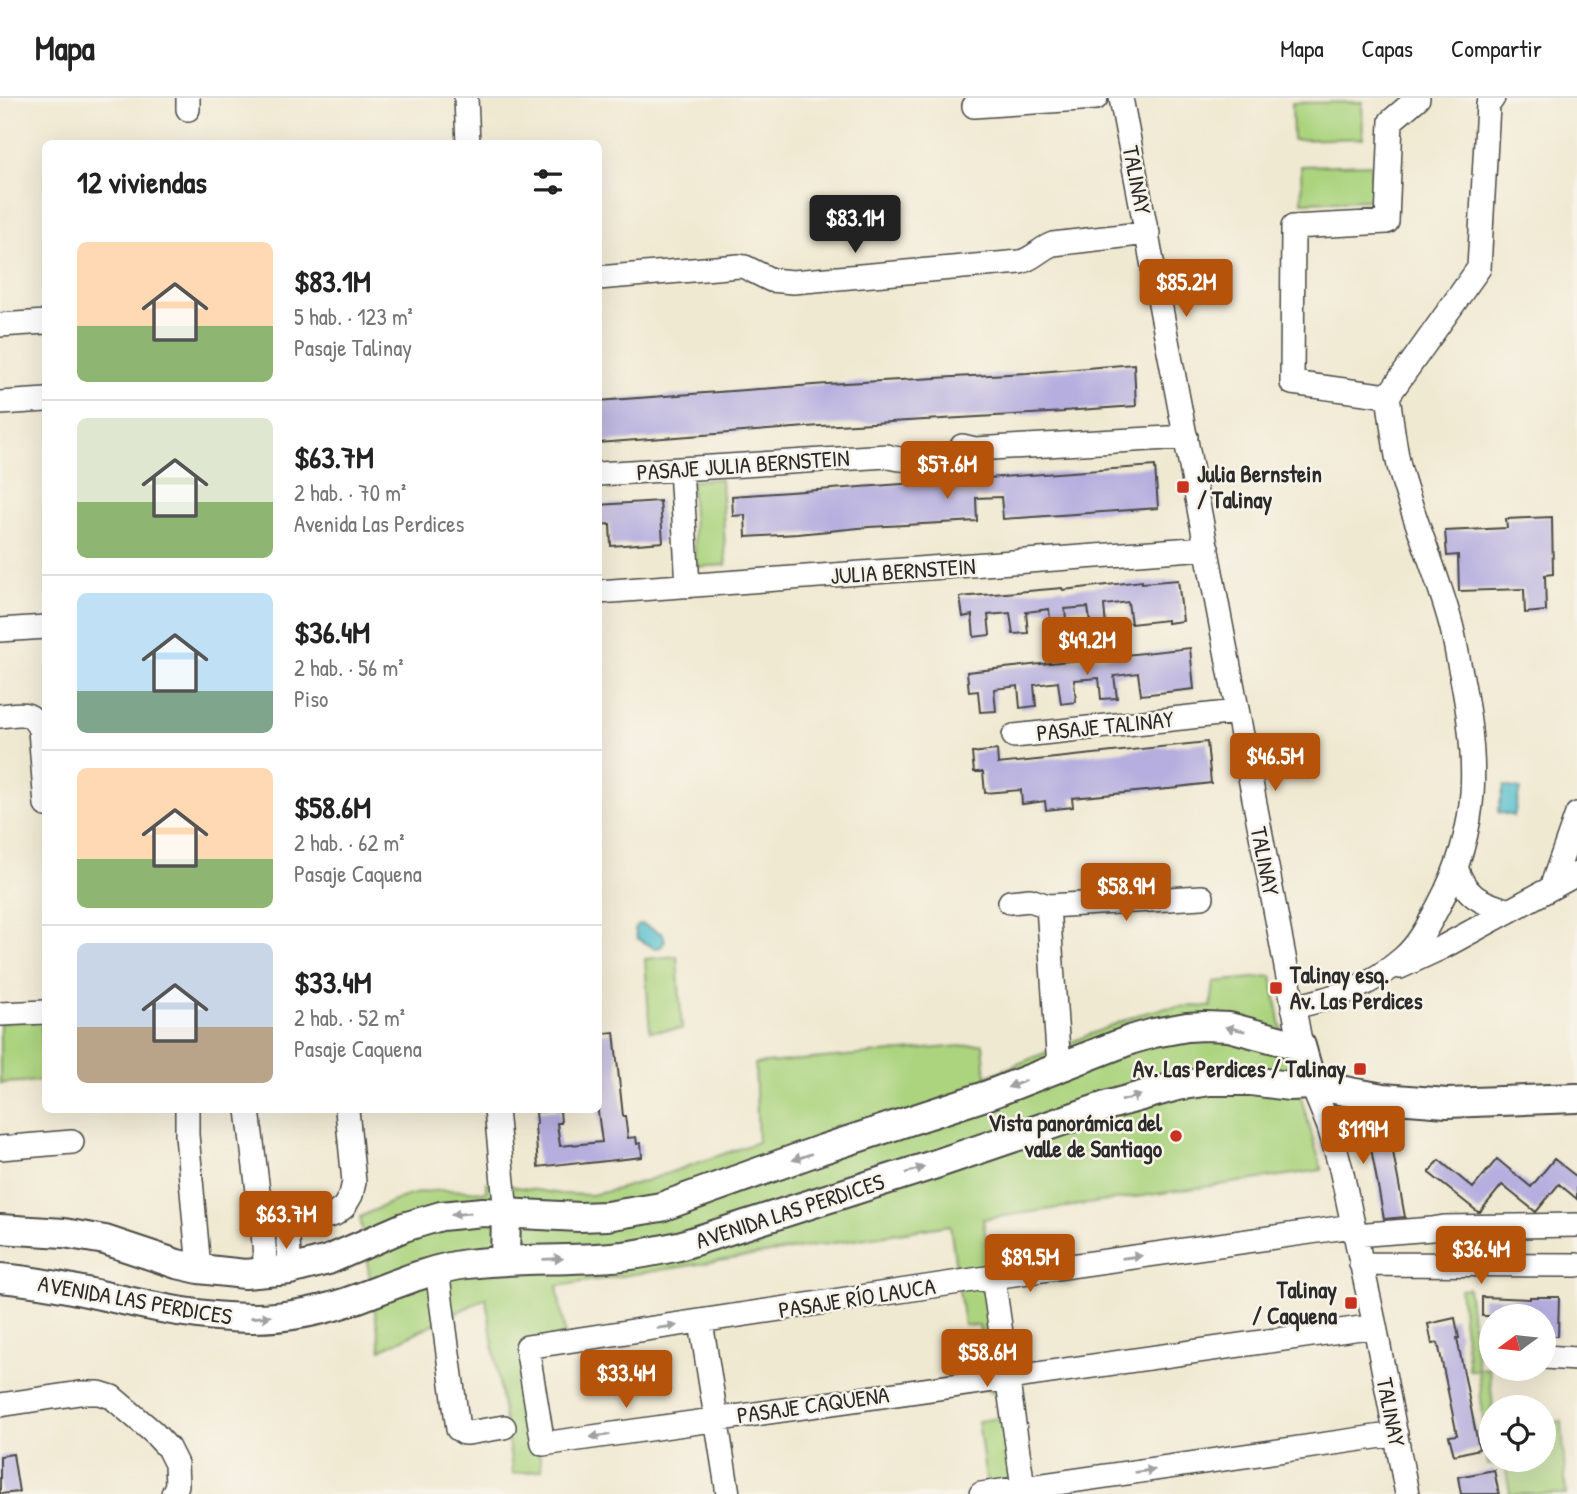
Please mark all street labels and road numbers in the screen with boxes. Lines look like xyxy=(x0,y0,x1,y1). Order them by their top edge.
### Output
street label: TALINAY xyxy=(1116,143,1159,217)
street label: PASAJE JULIA BERNSTEIN xyxy=(635,442,850,487)
street label: JULIA BERNSTEIN xyxy=(829,550,977,591)
street label: PASAJE TALINAY xyxy=(1035,703,1175,748)
street label: TALINAY xyxy=(1244,824,1287,898)
street label: AVENIDA LAS PERDICES xyxy=(692,1165,888,1256)
street label: AVENIDA LAS PERDICES xyxy=(36,1267,235,1332)
street label: PASAJE RÍO LAUCA xyxy=(776,1270,937,1325)
street label: TALINAY xyxy=(1370,1375,1413,1449)
street label: PASAJE CAQUENA xyxy=(735,1378,891,1431)

